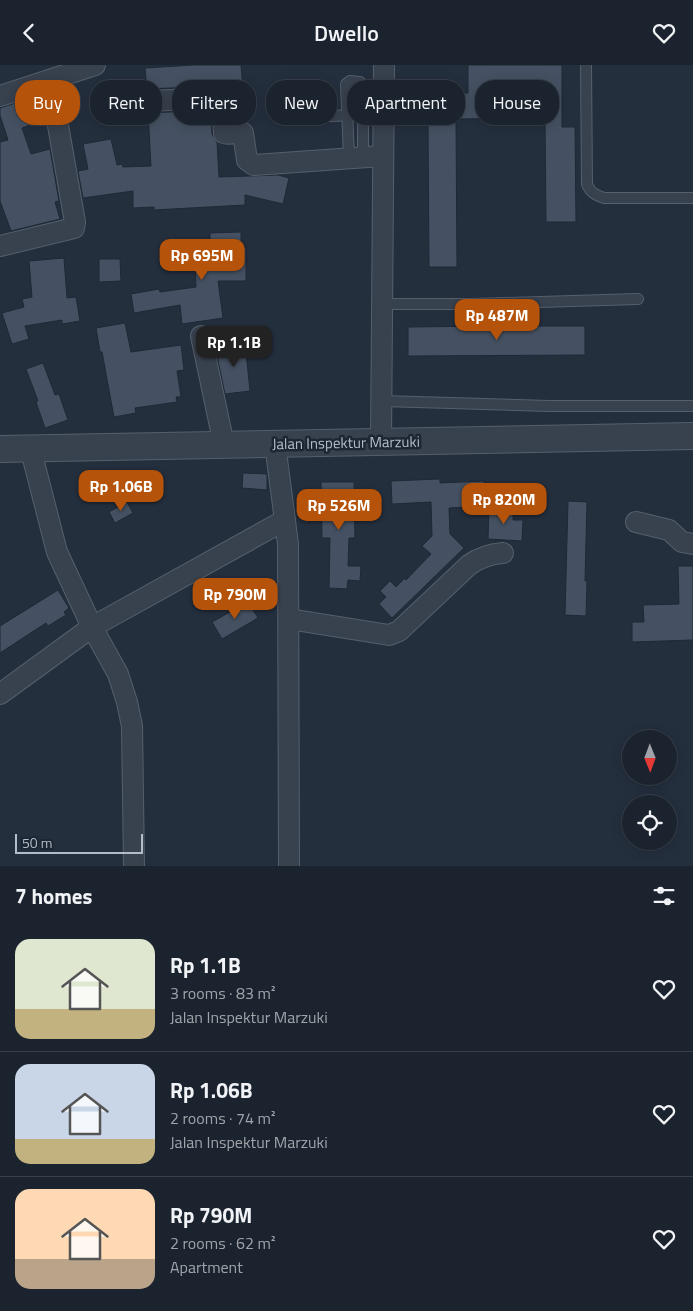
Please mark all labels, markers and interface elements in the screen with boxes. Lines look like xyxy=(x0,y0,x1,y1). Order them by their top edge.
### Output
text: Dwello xyxy=(314,16,379,50)
icon: back xyxy=(15,19,43,47)
icon: heart xyxy=(650,19,678,47)
chip: Buy xyxy=(15,80,80,125)
chip: Rent xyxy=(90,80,162,125)
chip: Filters xyxy=(172,80,256,125)
chip: New xyxy=(266,80,337,125)
chip: Apartment xyxy=(347,80,465,125)
chip: House xyxy=(475,80,559,125)
pin: Rp 695M xyxy=(156,239,248,281)
text: Rp 695M xyxy=(171,243,233,267)
pin: Rp 487M xyxy=(451,299,543,341)
text: Rp 487M xyxy=(466,303,528,327)
pin: Rp 1.1B xyxy=(188,325,280,368)
text: Rp 1.1B xyxy=(207,330,261,354)
street label: Jalan Inspektur Marzuki xyxy=(272,430,420,455)
pin: Rp 1.06B xyxy=(69,469,173,512)
text: Rp 1.06B xyxy=(90,474,152,498)
pin: Rp 820M xyxy=(458,483,550,525)
text: Rp 820M xyxy=(473,487,535,511)
pin: Rp 526M xyxy=(293,489,385,531)
text: Rp 526M xyxy=(308,493,370,517)
pin: Rp 790M xyxy=(189,577,281,620)
text: Rp 790M xyxy=(204,582,266,606)
north arrow xyxy=(622,730,678,785)
map controls xyxy=(622,730,677,850)
button: locate xyxy=(622,795,677,850)
scale bar xyxy=(15,831,142,854)
text: 50 m xyxy=(22,832,52,853)
text: 7 homes xyxy=(15,880,92,912)
icon: filters xyxy=(650,882,678,910)
text: Rp 1.1B xyxy=(170,949,241,981)
icon: home xyxy=(55,959,115,1019)
icon: heart xyxy=(650,975,678,1003)
text: 3 rooms · 83 m² xyxy=(170,981,275,1005)
text: Jalan Inspektur Marzuki xyxy=(170,1005,328,1029)
text: Rp 1.06B xyxy=(170,1074,253,1106)
icon: home xyxy=(55,1084,115,1144)
icon: heart xyxy=(650,1100,678,1128)
text: 2 rooms · 74 m² xyxy=(170,1106,275,1130)
text: Jalan Inspektur Marzuki xyxy=(170,1130,328,1154)
text: Rp 790M xyxy=(170,1199,252,1231)
icon: home xyxy=(55,1209,115,1269)
icon: heart xyxy=(650,1225,678,1253)
text: 2 rooms · 62 m² xyxy=(170,1231,275,1255)
text: Apartment xyxy=(170,1255,243,1279)

